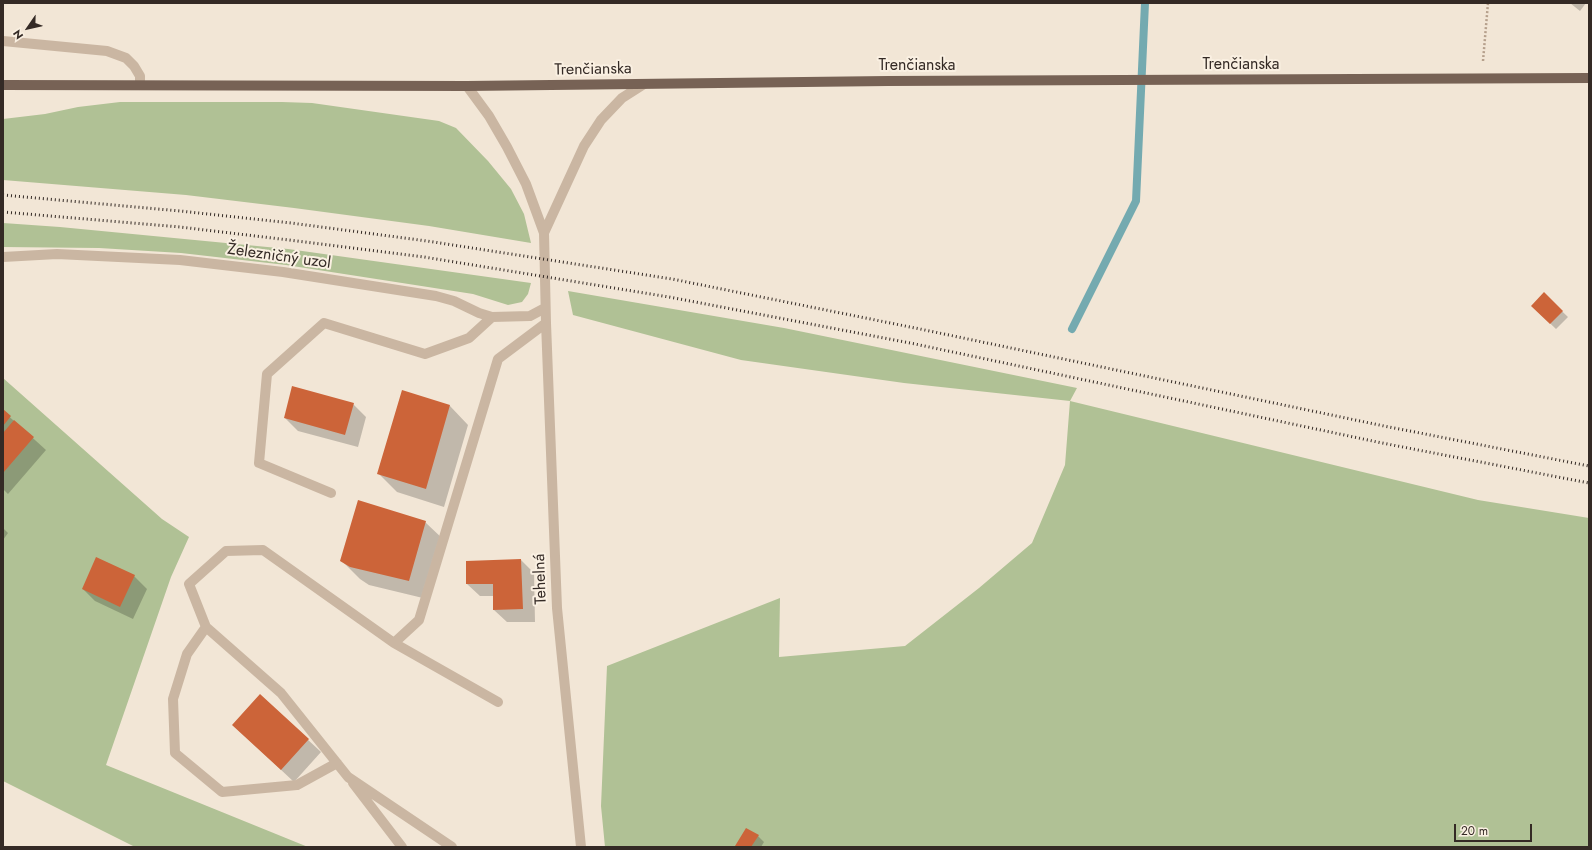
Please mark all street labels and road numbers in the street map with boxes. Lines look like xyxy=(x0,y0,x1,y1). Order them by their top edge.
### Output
street label: Trenčianska xyxy=(1202,55,1280,75)
street label: Trenčianska xyxy=(878,56,956,76)
street label: Trenčianska xyxy=(554,60,632,80)
street label: Železničný uzol xyxy=(226,240,332,274)
street label: Tehelná xyxy=(531,553,551,605)

